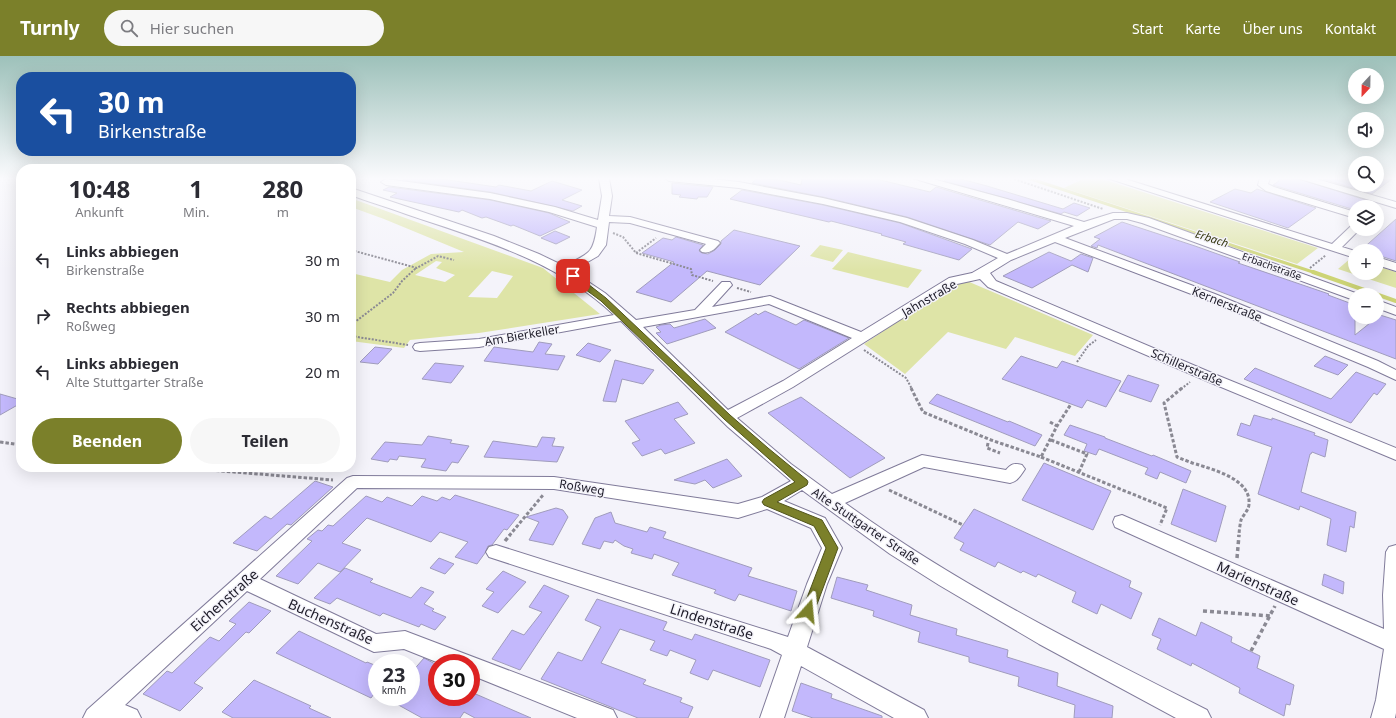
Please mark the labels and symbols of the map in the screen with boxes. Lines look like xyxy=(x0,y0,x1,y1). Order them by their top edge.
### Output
north arrow xyxy=(1348,68,1384,104)
water label: Erbach xyxy=(1194,226,1230,250)
street label: Erbachstraße xyxy=(1240,249,1304,283)
pin xyxy=(556,259,590,293)
street label: Jahnstraße xyxy=(898,275,960,321)
street label: Kernerstraße xyxy=(1189,282,1265,326)
street label: Am Bierkeller xyxy=(483,320,561,350)
street label: Schillerstraße xyxy=(1148,344,1226,390)
street label: Roßweg xyxy=(558,475,606,499)
street label: Alte Stuttgarter Straße xyxy=(809,483,924,569)
street label: Marienstraße xyxy=(1214,556,1302,610)
street label: Eichenstraße xyxy=(186,564,262,636)
position arrow xyxy=(787,590,829,632)
street label: Buchenstraße xyxy=(285,594,377,648)
street label: Lindenstraße xyxy=(668,599,756,643)
speed limit sign: 30 xyxy=(428,654,480,706)

